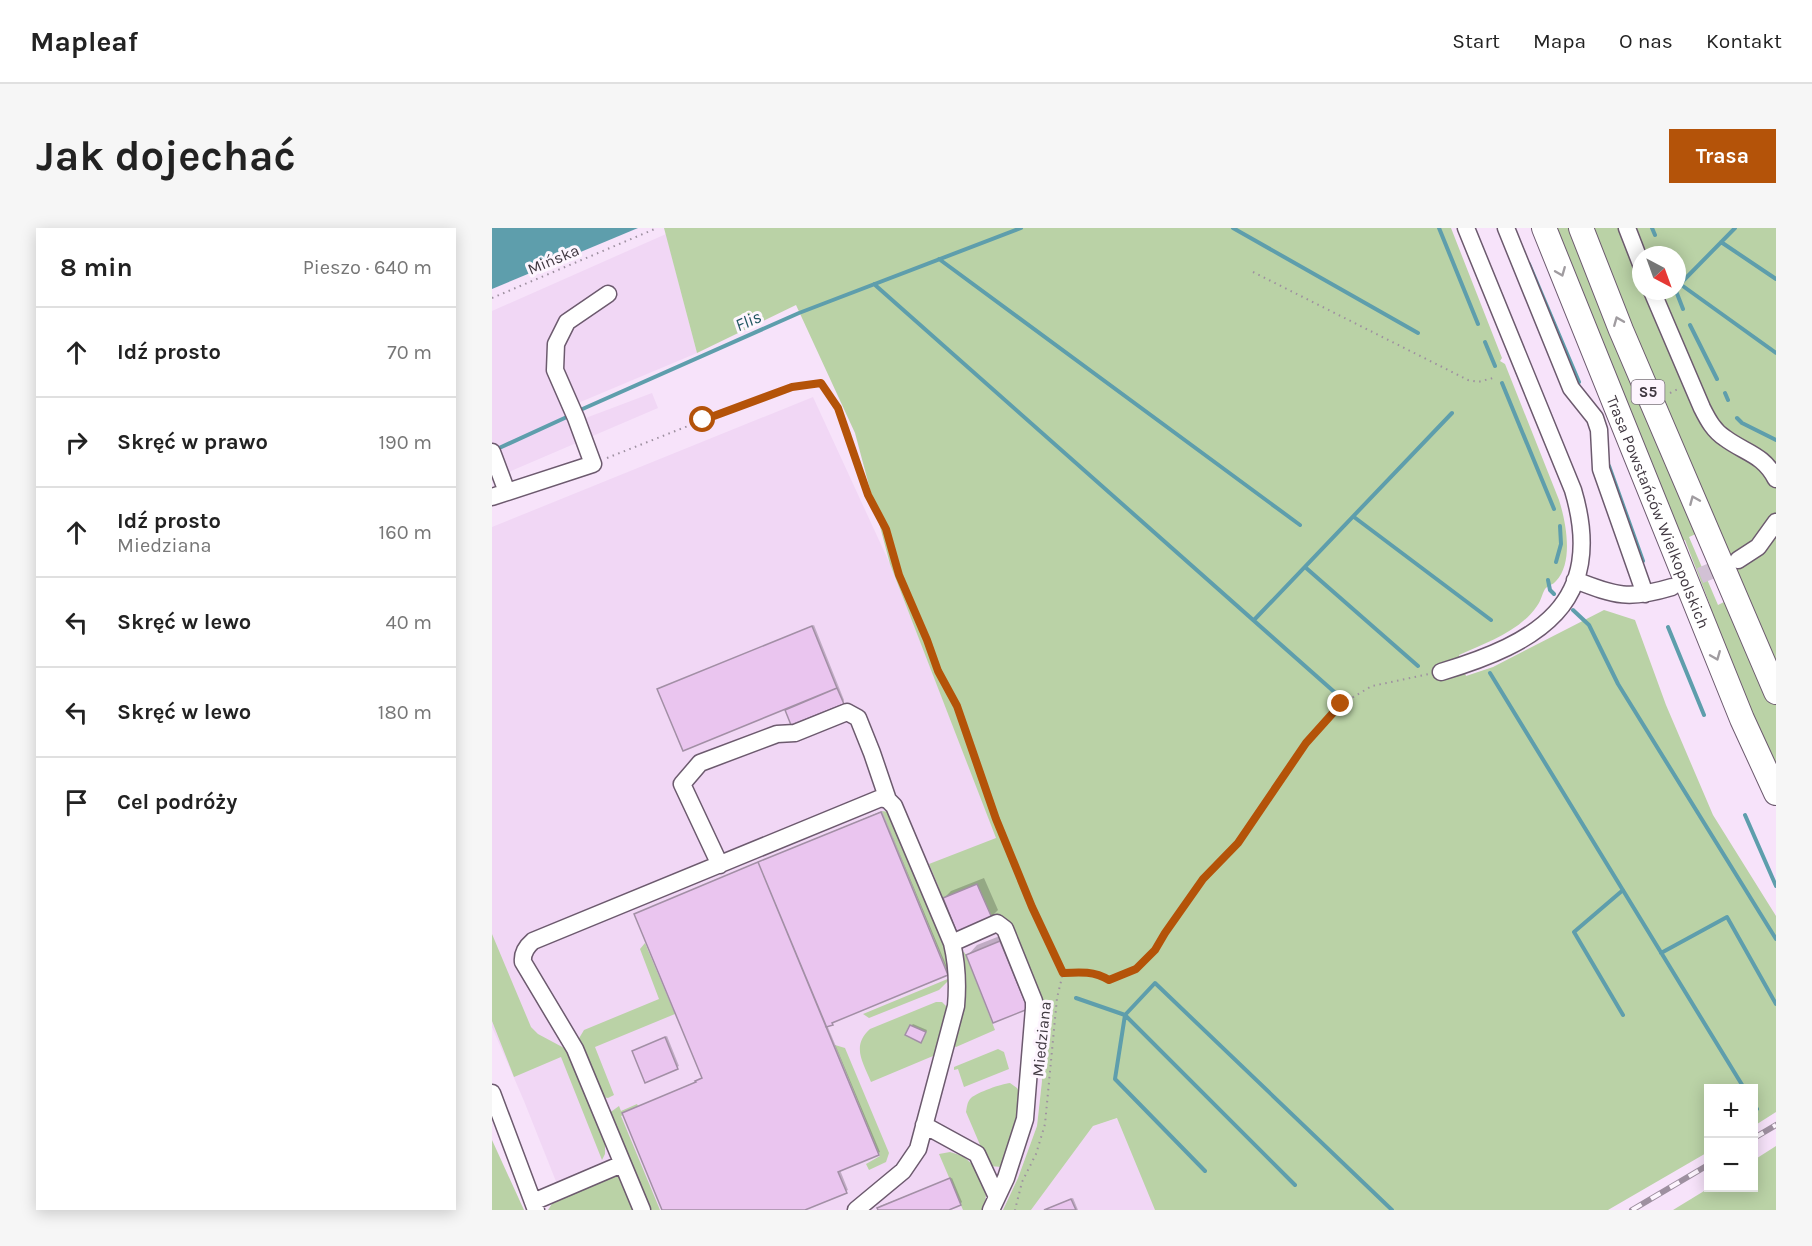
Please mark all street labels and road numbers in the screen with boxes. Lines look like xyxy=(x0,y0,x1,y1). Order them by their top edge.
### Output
street label: Mińska xyxy=(525,240,582,279)
road number: S5 xyxy=(1632,380,1664,404)
street label: Trasa Powstańców Wielkopolskich xyxy=(1603,393,1713,631)
street label: Miedziana xyxy=(1028,1000,1055,1078)

